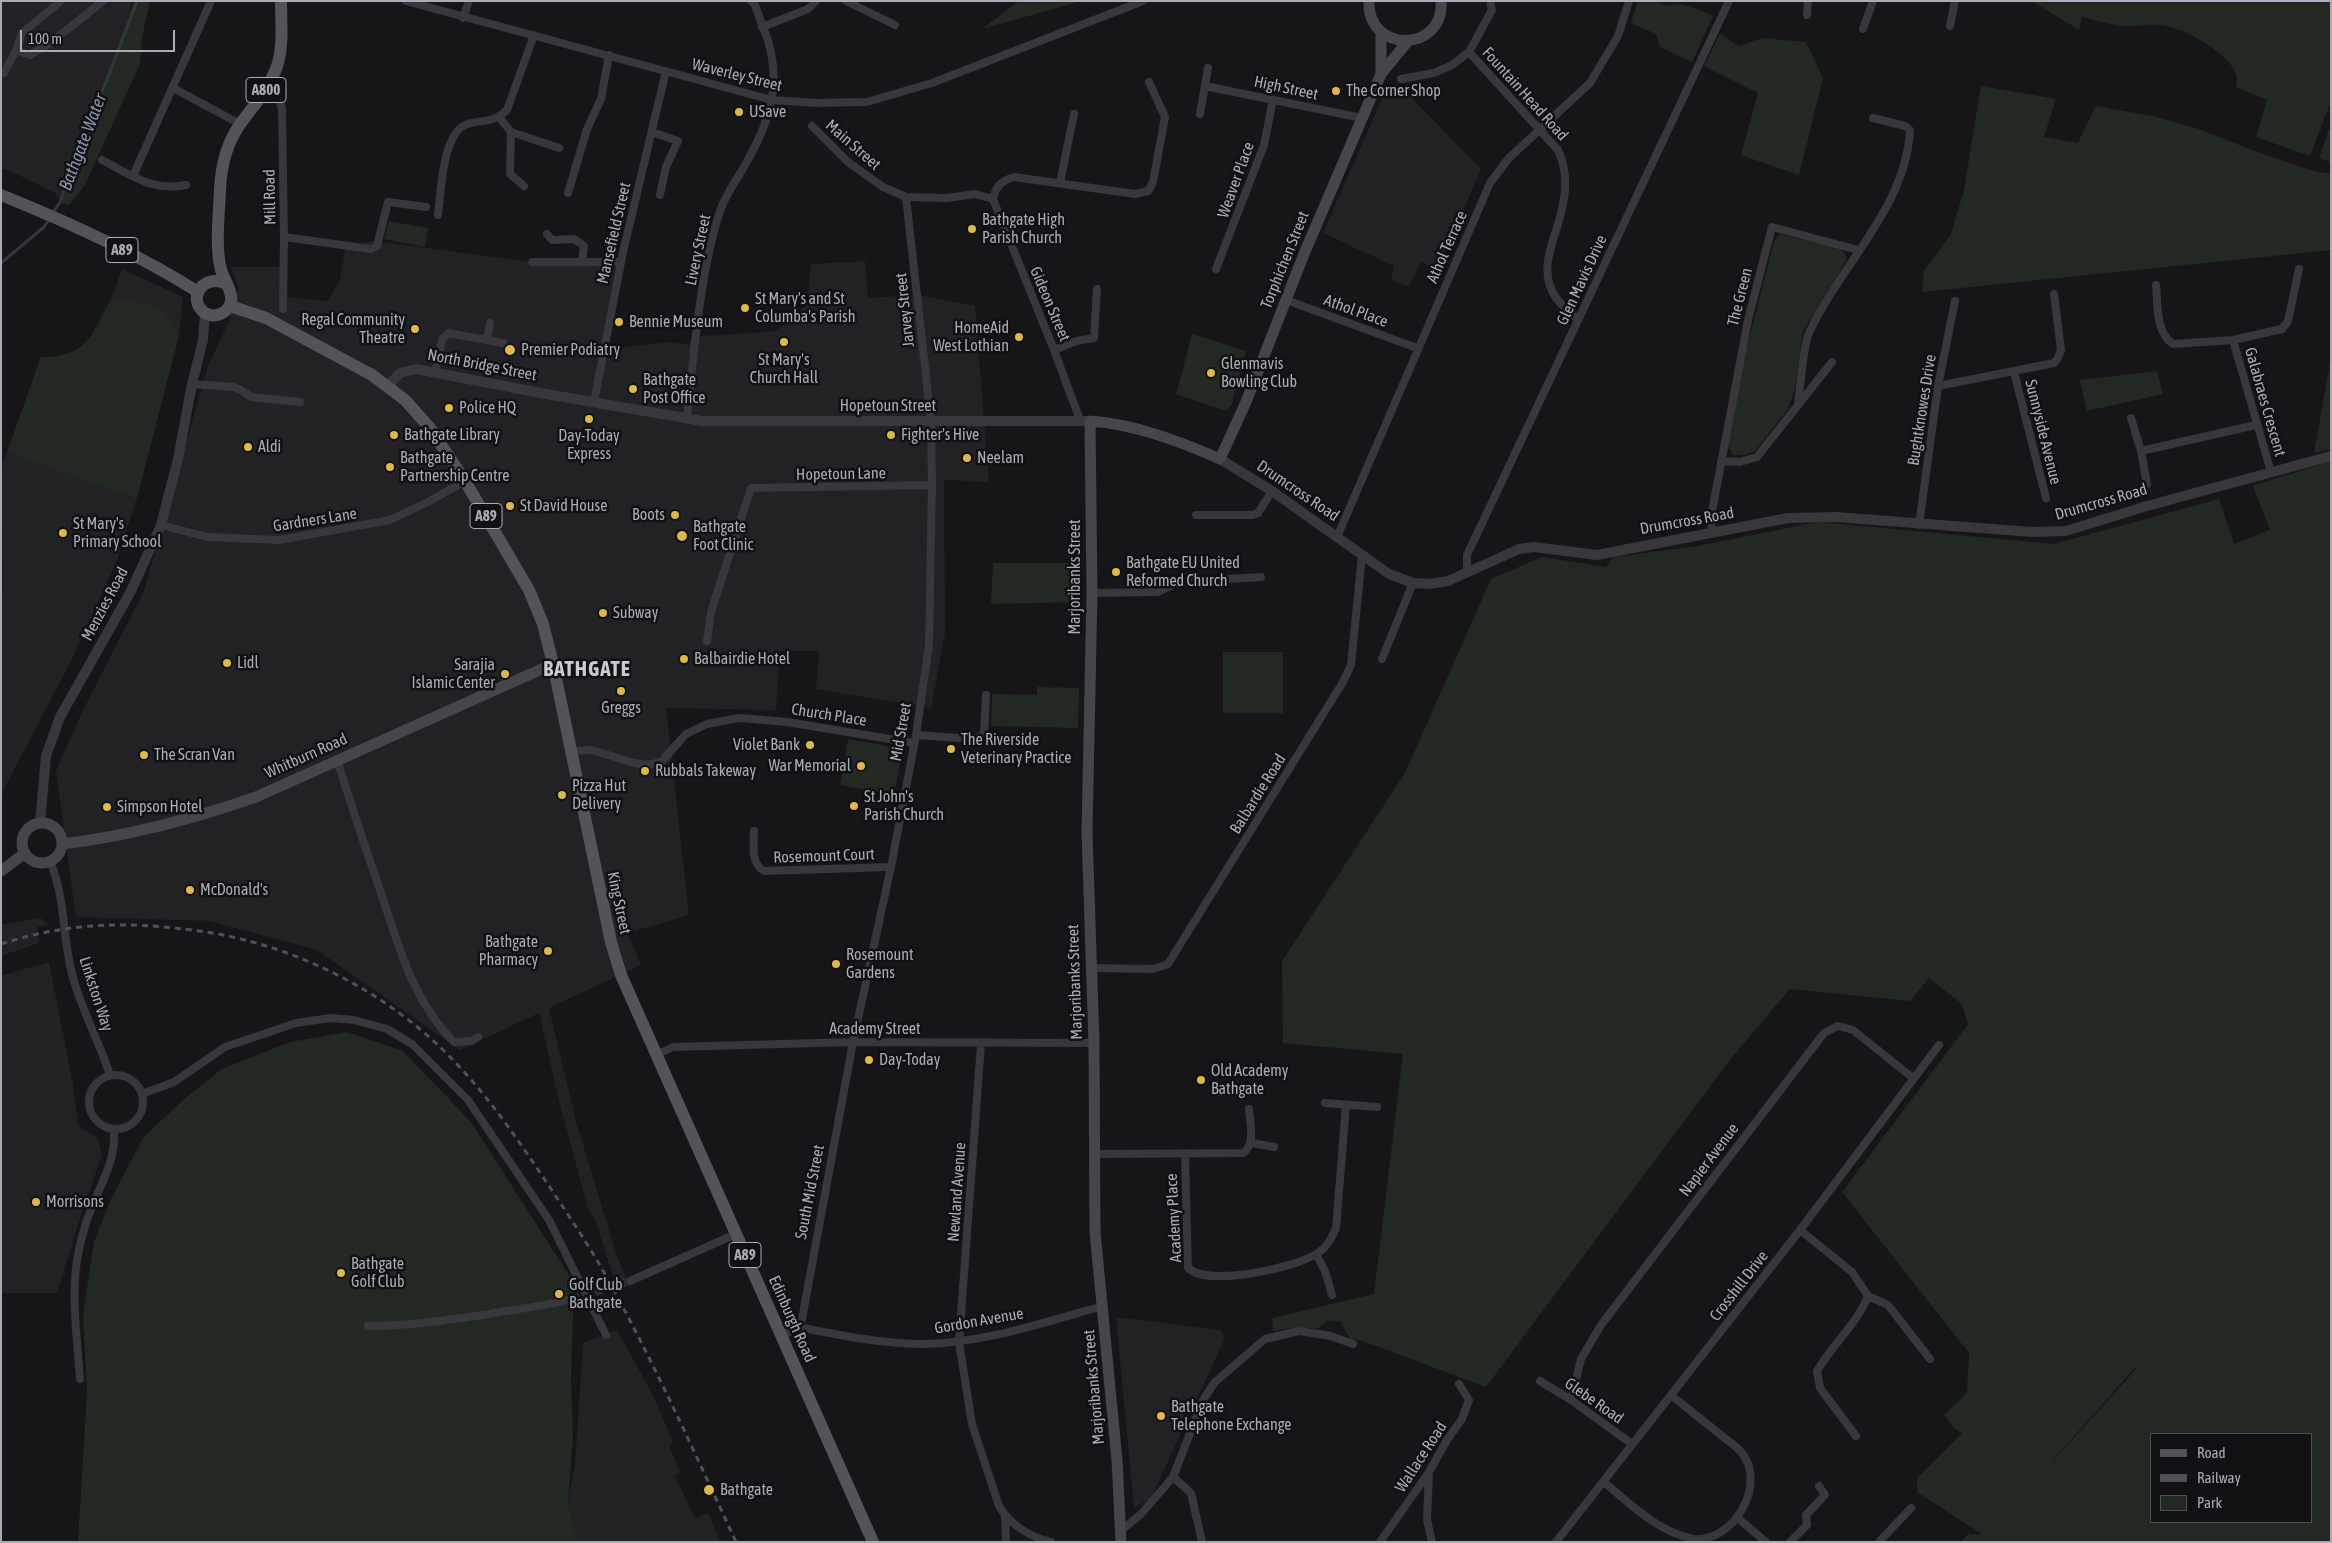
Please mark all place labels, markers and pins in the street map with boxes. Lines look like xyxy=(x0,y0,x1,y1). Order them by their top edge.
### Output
place label: The Corner Shop xyxy=(1346,81,1441,101)
marker: The Corner Shop xyxy=(1330,85,1342,97)
place label: USave xyxy=(749,102,786,122)
marker: USave xyxy=(733,106,745,118)
place label: Bathgate High Parish Church xyxy=(982,210,1065,248)
marker: Bathgate High Parish Church xyxy=(966,223,978,235)
place label: St Mary's and St Columba's Parish xyxy=(755,289,855,327)
marker: St Mary's and St Columba's Parish xyxy=(739,302,751,314)
place label: Regal Community Theatre xyxy=(301,310,405,348)
place label: Bennie Museum xyxy=(629,312,723,332)
marker: Bennie Museum xyxy=(613,316,625,328)
place label: HomeAid West Lothian xyxy=(933,318,1009,356)
marker: Regal Community Theatre xyxy=(409,323,421,335)
marker: HomeAid West Lothian xyxy=(1013,331,1025,343)
marker: St Mary's Church Hall xyxy=(778,336,790,348)
place label: Premier Podiatry xyxy=(521,340,620,360)
marker: Premier Podiatry xyxy=(503,343,517,357)
place label: St Mary's Church Hall xyxy=(750,350,818,388)
place label: Glenmavis Bowling Club xyxy=(1221,354,1297,392)
marker: Glenmavis Bowling Club xyxy=(1205,367,1217,379)
place label: Bathgate Post Office xyxy=(643,370,706,408)
marker: Bathgate Post Office xyxy=(627,383,639,395)
place label: Police HQ xyxy=(459,398,516,418)
marker: Police HQ xyxy=(443,402,455,414)
marker: Day-Today Express xyxy=(583,413,595,425)
place label: Bathgate Library xyxy=(404,425,500,445)
place label: Fighter's Hive xyxy=(901,425,979,445)
place label: Day-Today Express xyxy=(558,426,620,464)
marker: Bathgate Library xyxy=(388,429,400,441)
marker: Fighter's Hive xyxy=(885,429,897,441)
place label: Aldi xyxy=(258,437,281,457)
marker: Aldi xyxy=(242,441,254,453)
place label: Bathgate Partnership Centre xyxy=(400,448,510,486)
place label: Neelam xyxy=(977,448,1024,468)
marker: Neelam xyxy=(961,452,973,464)
marker: Bathgate Partnership Centre xyxy=(384,461,396,473)
place label: St David House xyxy=(520,496,607,516)
marker: St David House xyxy=(504,500,516,512)
place label: Boots xyxy=(632,505,665,525)
marker: Boots xyxy=(669,509,681,521)
place label: St Mary's Primary School xyxy=(73,514,161,552)
place label: Bathgate Foot Clinic xyxy=(693,517,753,555)
marker: St Mary's Primary School xyxy=(57,527,69,539)
marker: Bathgate Foot Clinic xyxy=(675,529,689,543)
place label: Bathgate EU United Reformed Church xyxy=(1126,553,1240,591)
marker: Bathgate EU United Reformed Church xyxy=(1110,566,1122,578)
place label: Subway xyxy=(613,603,658,623)
marker: Subway xyxy=(597,607,609,619)
place label: Balbairdie Hotel xyxy=(694,649,790,669)
place label: Lidl xyxy=(237,653,259,673)
marker: Balbairdie Hotel xyxy=(678,653,690,665)
place label: Sarajia Islamic Center xyxy=(412,655,495,693)
marker: Lidl xyxy=(221,657,233,669)
marker: Sarajia Islamic Center xyxy=(499,668,511,680)
marker: Greggs xyxy=(615,685,627,697)
place label: Greggs xyxy=(601,698,641,718)
place label: The Riverside Veterinary Practice xyxy=(961,730,1072,768)
place label: Violet Bank xyxy=(733,735,800,755)
marker: Violet Bank xyxy=(804,739,816,751)
marker: The Riverside Veterinary Practice xyxy=(945,743,957,755)
place label: The Scran Van xyxy=(154,745,235,765)
marker: The Scran Van xyxy=(138,749,150,761)
place label: War Memorial xyxy=(768,756,851,776)
marker: War Memorial xyxy=(855,760,867,772)
place label: Rubbals Takeway xyxy=(655,761,756,781)
marker: Rubbals Takeway xyxy=(639,765,651,777)
place label: Pizza Hut Delivery xyxy=(572,776,626,814)
place label: St John's Parish Church xyxy=(864,787,944,825)
marker: Pizza Hut Delivery xyxy=(556,789,568,801)
place label: Simpson Hotel xyxy=(117,797,202,817)
marker: St John's Parish Church xyxy=(848,800,860,812)
marker: Simpson Hotel xyxy=(101,801,113,813)
place label: McDonald's xyxy=(200,880,268,900)
marker: McDonald's xyxy=(184,884,196,896)
place label: Bathgate Pharmacy xyxy=(479,932,538,970)
marker: Bathgate Pharmacy xyxy=(542,945,554,957)
place label: Rosemount Gardens xyxy=(846,945,914,983)
marker: Rosemount Gardens xyxy=(830,958,842,970)
place label: Day-Today xyxy=(879,1050,940,1070)
marker: Day-Today xyxy=(863,1054,875,1066)
place label: Old Academy Bathgate xyxy=(1211,1061,1288,1099)
marker: Old Academy Bathgate xyxy=(1195,1074,1207,1086)
place label: Morrisons xyxy=(46,1192,104,1212)
marker: Morrisons xyxy=(30,1196,42,1208)
place label: Bathgate Golf Club xyxy=(351,1254,405,1292)
marker: Bathgate Golf Club xyxy=(335,1267,347,1279)
place label: Golf Club Bathgate xyxy=(569,1275,623,1313)
marker: Golf Club Bathgate xyxy=(553,1288,565,1300)
place label: Bathgate Telephone Exchange xyxy=(1171,1397,1292,1435)
marker: Bathgate Telephone Exchange xyxy=(1155,1410,1167,1422)
place label: Bathgate xyxy=(720,1480,773,1500)
marker: Bathgate xyxy=(702,1483,716,1497)

